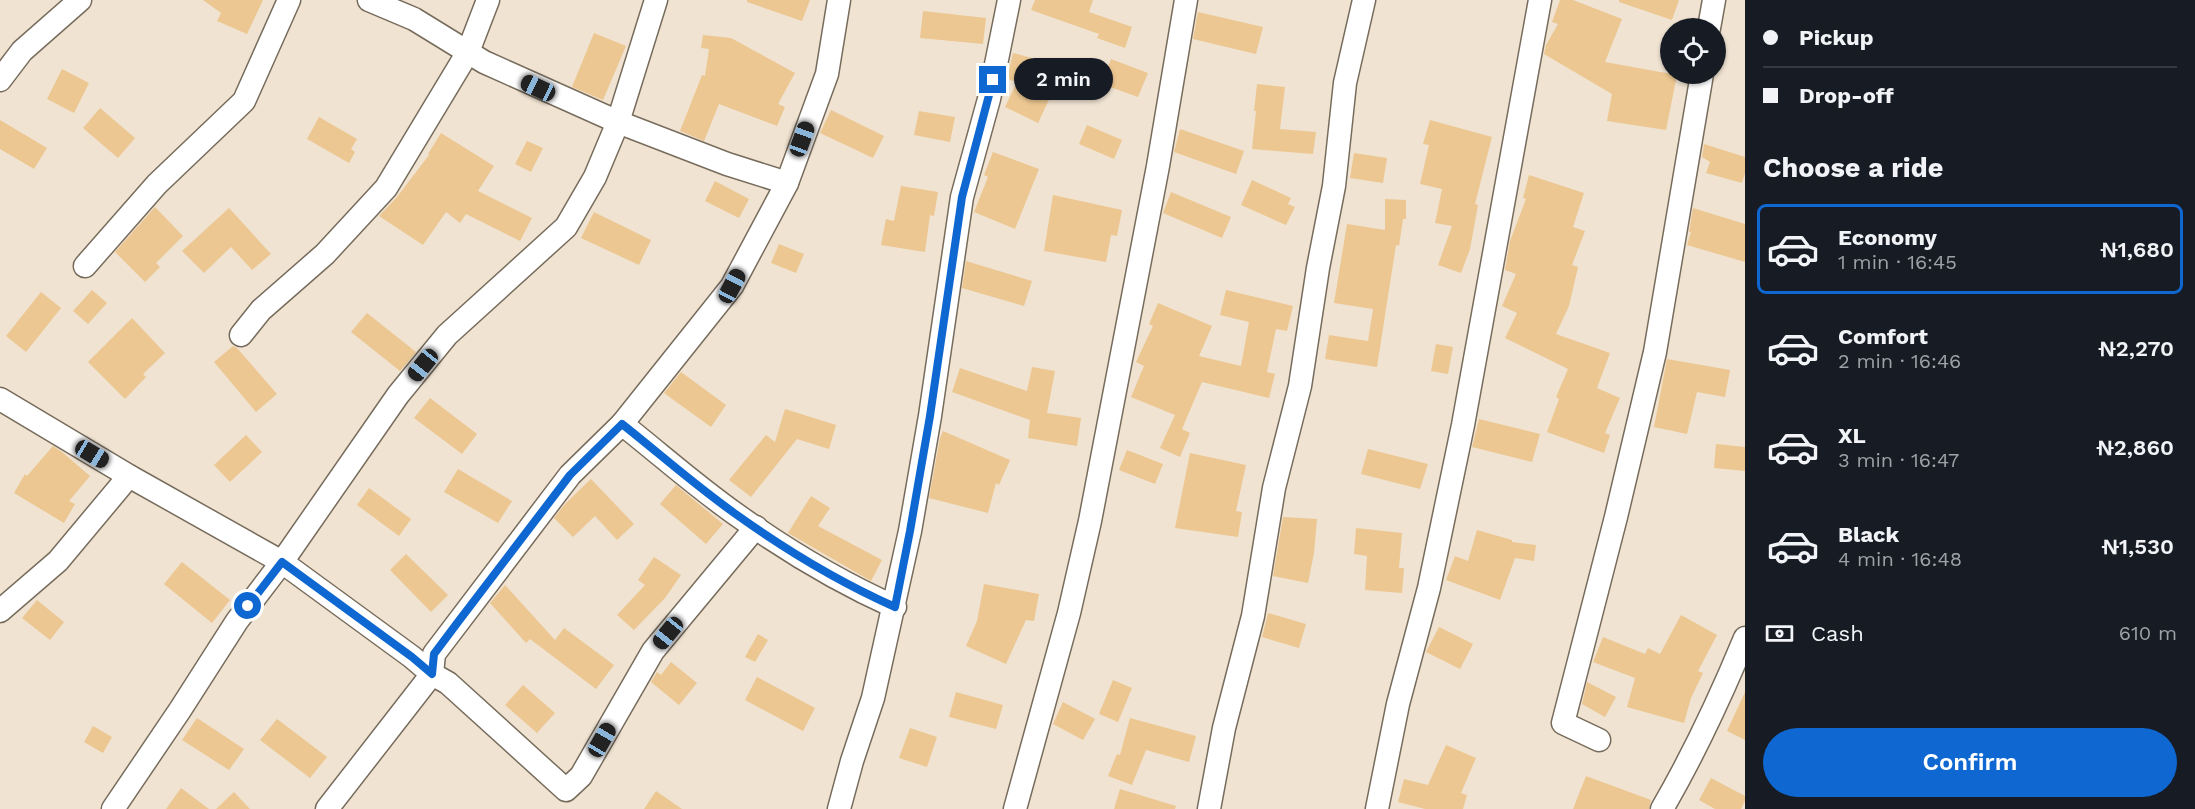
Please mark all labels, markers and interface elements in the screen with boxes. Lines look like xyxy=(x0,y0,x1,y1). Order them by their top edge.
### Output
map controls xyxy=(1660,18,1726,84)
button: locate xyxy=(1660,18,1726,84)
text: Pickup xyxy=(1799,25,1874,50)
callout: 2 min xyxy=(1014,59,1113,101)
route end xyxy=(979,66,1006,93)
text: 2 min xyxy=(1036,67,1091,91)
car xyxy=(518,72,558,104)
text: Drop-off xyxy=(1799,83,1894,108)
car xyxy=(787,119,817,159)
text: Choose a ride xyxy=(1763,152,1943,184)
icon: car xyxy=(1766,222,1820,276)
text: Economy xyxy=(1838,225,1937,250)
text: ₦1,680 xyxy=(2100,237,2174,262)
text: 1 min · 16:45 xyxy=(1838,250,1957,274)
car xyxy=(716,266,748,306)
icon: car xyxy=(1766,321,1820,375)
text: Comfort xyxy=(1838,324,1928,349)
text: ₦2,270 xyxy=(2098,336,2174,361)
car xyxy=(405,345,441,385)
text: 2 min · 16:46 xyxy=(1838,349,1961,373)
icon: car xyxy=(1766,420,1820,474)
text: XL xyxy=(1838,423,1866,448)
text: ₦2,860 xyxy=(2096,435,2174,460)
car xyxy=(72,437,112,471)
text: 3 min · 16:47 xyxy=(1838,448,1959,472)
icon: car xyxy=(1766,519,1820,573)
text: Black xyxy=(1838,522,1899,547)
text: ₦1,530 xyxy=(2101,534,2174,559)
text: 4 min · 16:48 xyxy=(1838,547,1962,571)
route start xyxy=(234,592,261,619)
car xyxy=(650,613,686,653)
icon: cash xyxy=(1763,617,1796,650)
text: Cash xyxy=(1811,621,1864,646)
text: 610 m xyxy=(2119,621,2177,645)
car xyxy=(585,720,619,760)
button: Confirm xyxy=(1763,728,2177,797)

